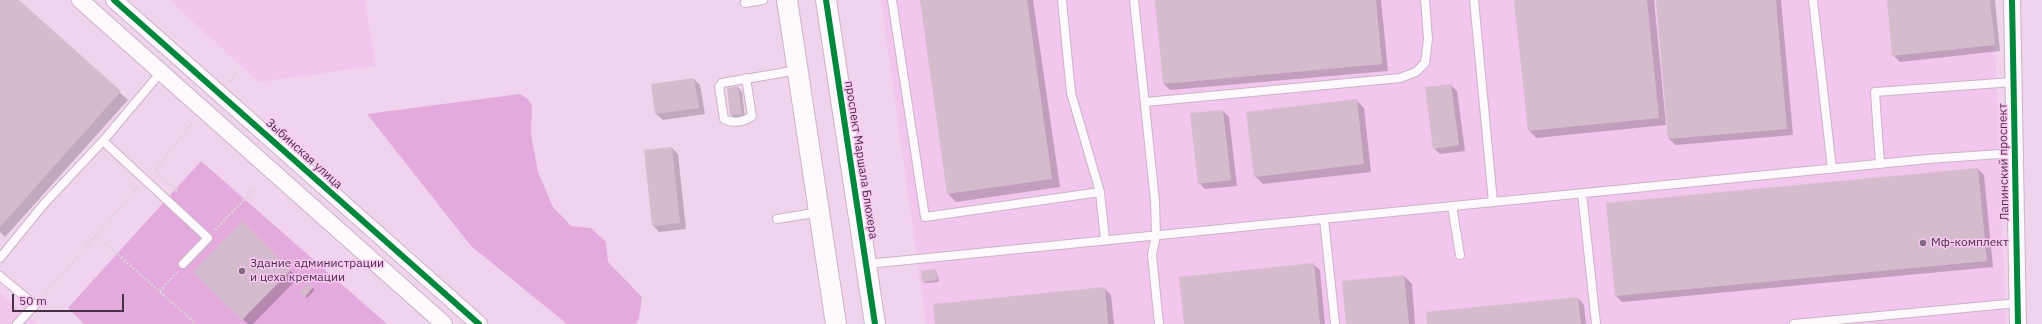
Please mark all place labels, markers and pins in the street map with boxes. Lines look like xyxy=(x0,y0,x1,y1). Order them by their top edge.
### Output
place label: Мф-комплект xyxy=(1931,236,2009,250)
marker: Мф-комплект xyxy=(1918,238,1928,248)
place label: Здание администрации и цеха кремации xyxy=(250,257,384,285)
marker: Здание администрации и цеха кремации xyxy=(237,266,247,276)

